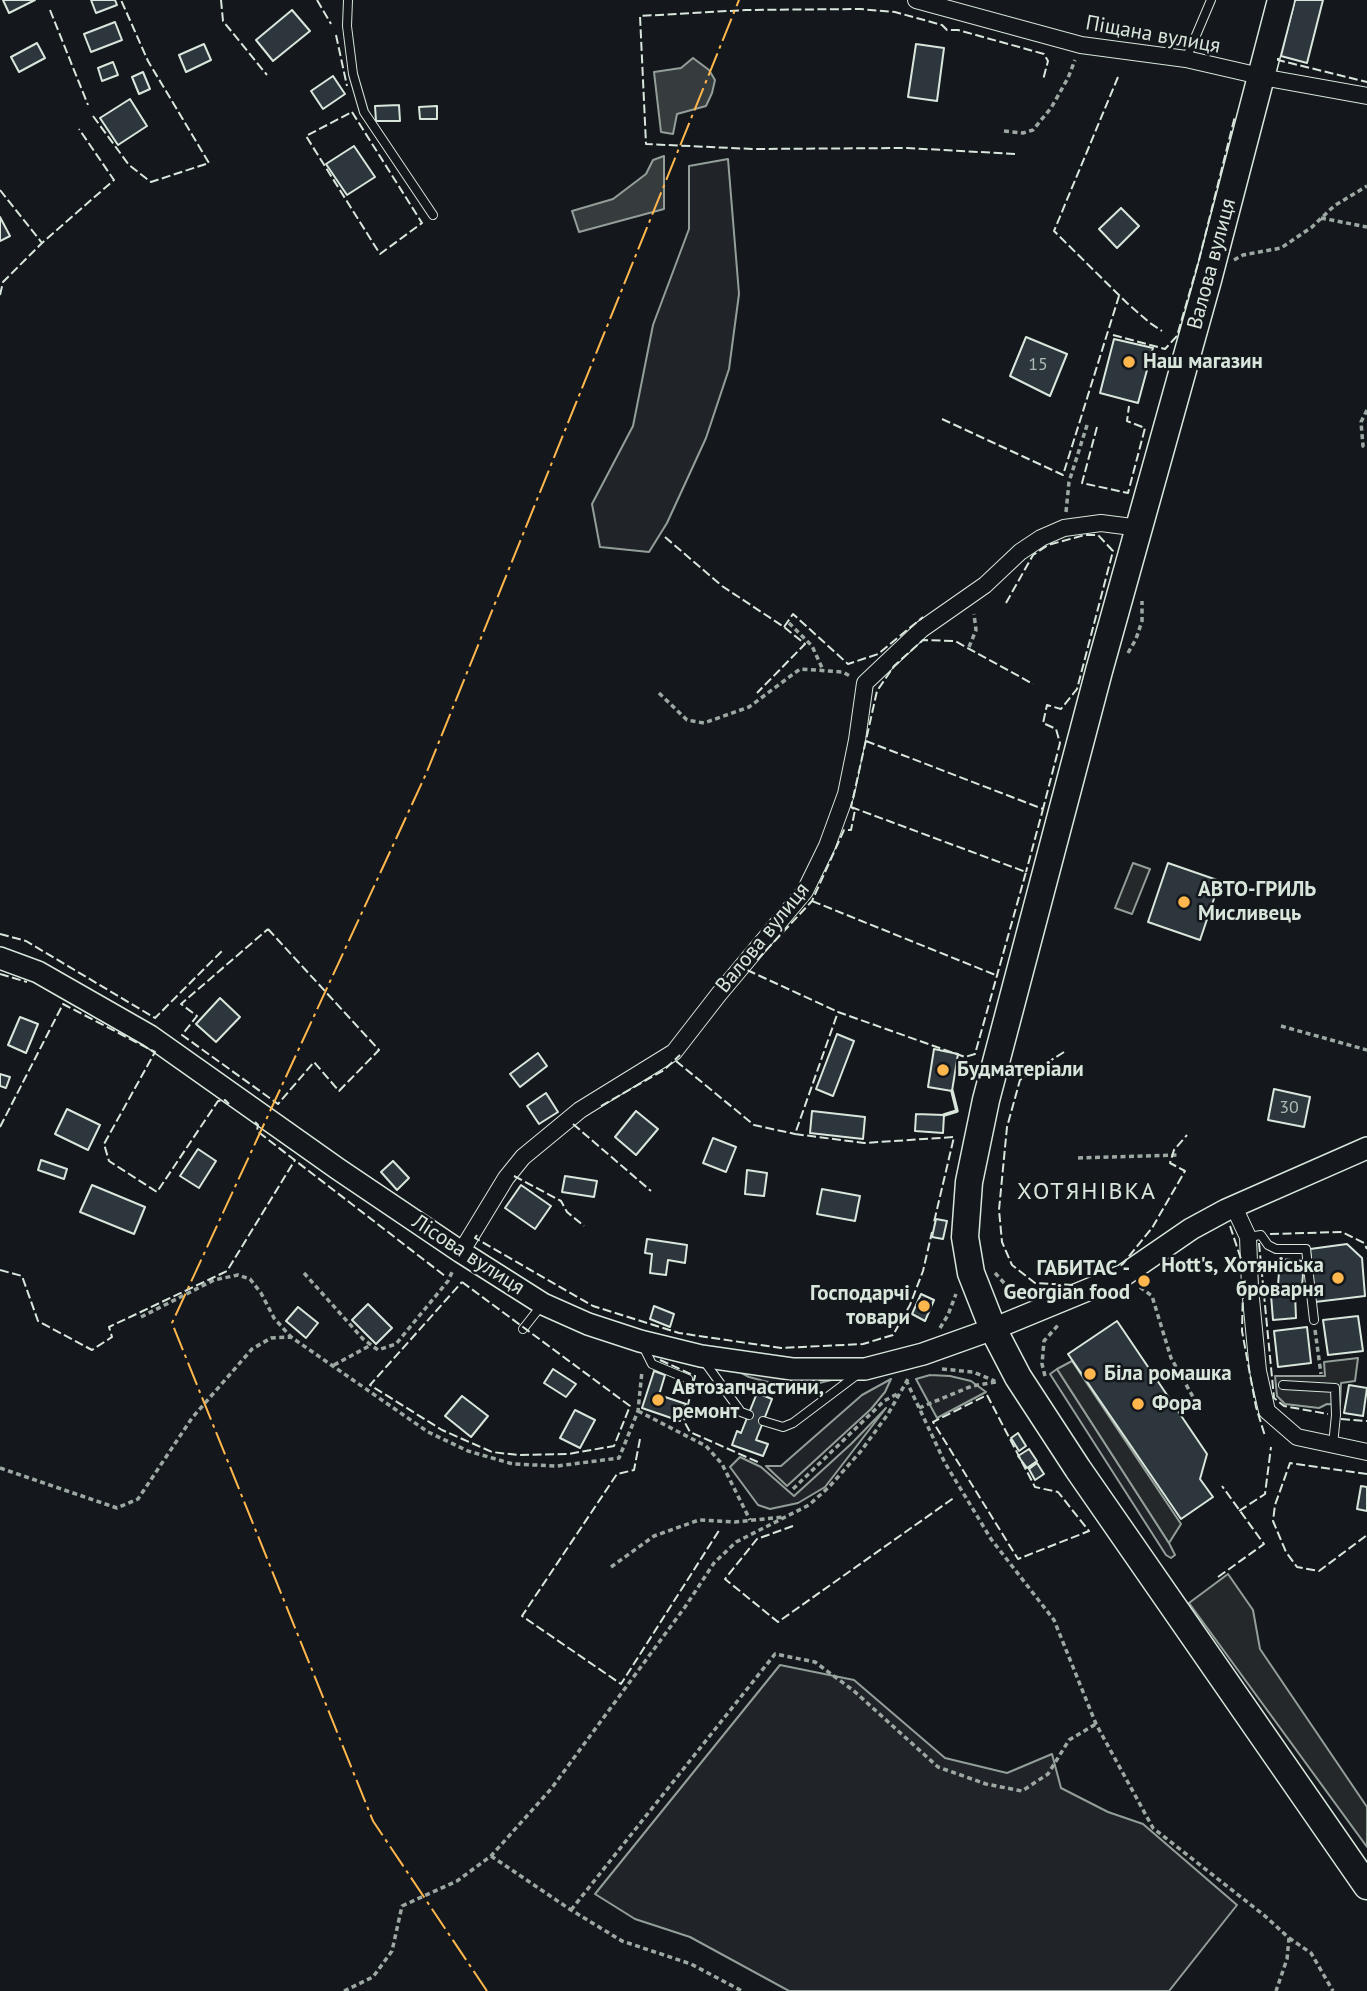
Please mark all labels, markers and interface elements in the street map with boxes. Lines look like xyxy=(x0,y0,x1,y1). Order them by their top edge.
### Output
street label: Піщана вулиця xyxy=(1084,11,1222,59)
street label: Валова вулиця xyxy=(1182,196,1242,332)
place label: Наш магазин xyxy=(1143,349,1263,375)
house number: 15 xyxy=(1028,354,1048,376)
marker: Наш магазин xyxy=(1121,354,1137,370)
place label: АВТО-ГРИЛЬ Мисливець xyxy=(1198,877,1316,927)
street label: Валова вулиця xyxy=(711,878,815,998)
marker: АВТО-ГРИЛЬ Мисливець xyxy=(1176,894,1192,910)
place label: Будматеріали xyxy=(957,1057,1084,1083)
marker: Будматеріали xyxy=(935,1062,951,1078)
house number: 30 xyxy=(1279,1097,1299,1119)
district label: ХОТЯНІВКА xyxy=(1018,1178,1156,1206)
street label: Лісова вулиця xyxy=(407,1209,529,1301)
place label: Hott's, Хотяніська броварня xyxy=(1161,1253,1324,1303)
place label: ГАБИТАС - Georgian food xyxy=(1003,1256,1130,1306)
marker: Hott's, Хотяніська броварня xyxy=(1330,1270,1346,1286)
marker: ГАБИТАС - Georgian food xyxy=(1136,1273,1152,1289)
place label: Господарчі товари xyxy=(810,1281,910,1331)
marker: Господарчі товари xyxy=(916,1298,932,1314)
place label: Біла ромашка xyxy=(1104,1361,1232,1387)
marker: Біла ромашка xyxy=(1082,1366,1098,1382)
place label: Автозапчастини, ремонт xyxy=(672,1375,824,1425)
place label: Фора xyxy=(1152,1391,1202,1417)
marker: Автозапчастини, ремонт xyxy=(650,1392,666,1408)
marker: Фора xyxy=(1130,1396,1146,1412)

